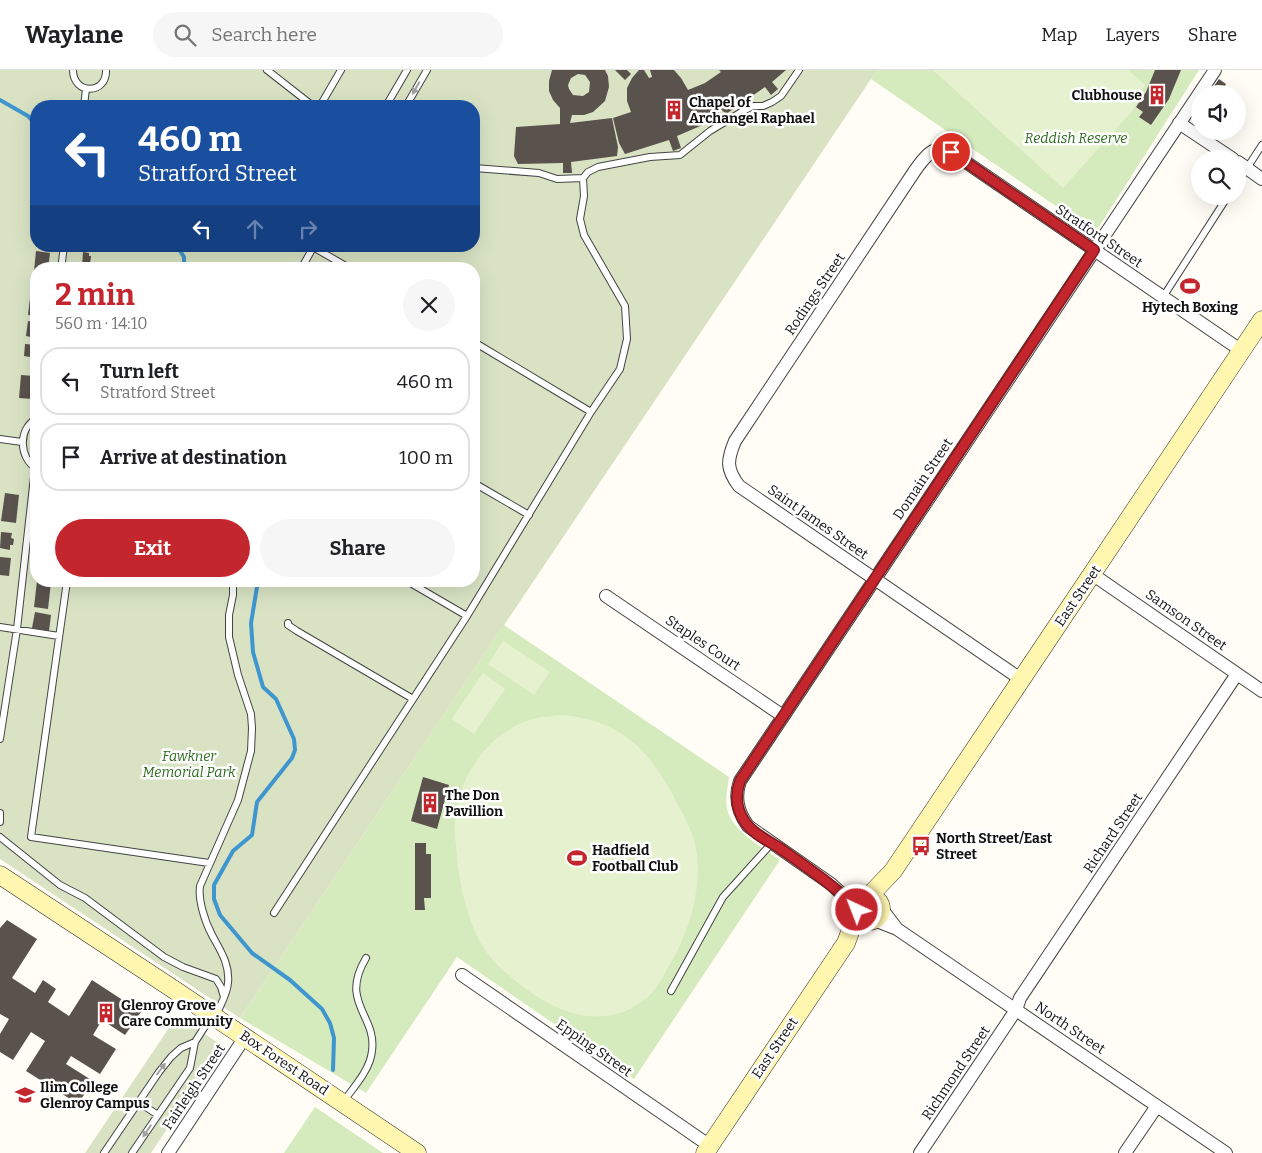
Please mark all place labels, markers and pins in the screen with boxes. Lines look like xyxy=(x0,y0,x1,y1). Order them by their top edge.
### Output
building icon: Clubhouse xyxy=(1146,84,1168,106)
place label: Clubhouse xyxy=(1072,87,1142,104)
place label: Chapel of Archangel Raphael xyxy=(689,94,815,127)
building icon: Chapel of Archangel Raphael xyxy=(663,99,685,121)
pin xyxy=(930,131,972,173)
sports icon: Hytech Boxing xyxy=(1179,275,1201,297)
place label: Hytech Boxing xyxy=(1142,299,1238,316)
place label: The Don Pavillion xyxy=(445,787,503,820)
building icon: The Don Pavillion xyxy=(419,792,441,814)
place label: North Street/East Street xyxy=(936,830,1053,863)
bus stop icon: North Street/East Street xyxy=(910,835,932,857)
place label: Hadfield Football Club xyxy=(592,842,678,875)
sports icon: Hadfield Football Club xyxy=(566,847,588,869)
place label: Glenroy Grove Care Community xyxy=(121,997,233,1030)
building icon: Glenroy Grove Care Community xyxy=(95,1002,117,1024)
place label: Ilim College Glenroy Campus xyxy=(40,1079,150,1112)
school or university icon: Ilim College Glenroy Campus xyxy=(14,1084,36,1106)

